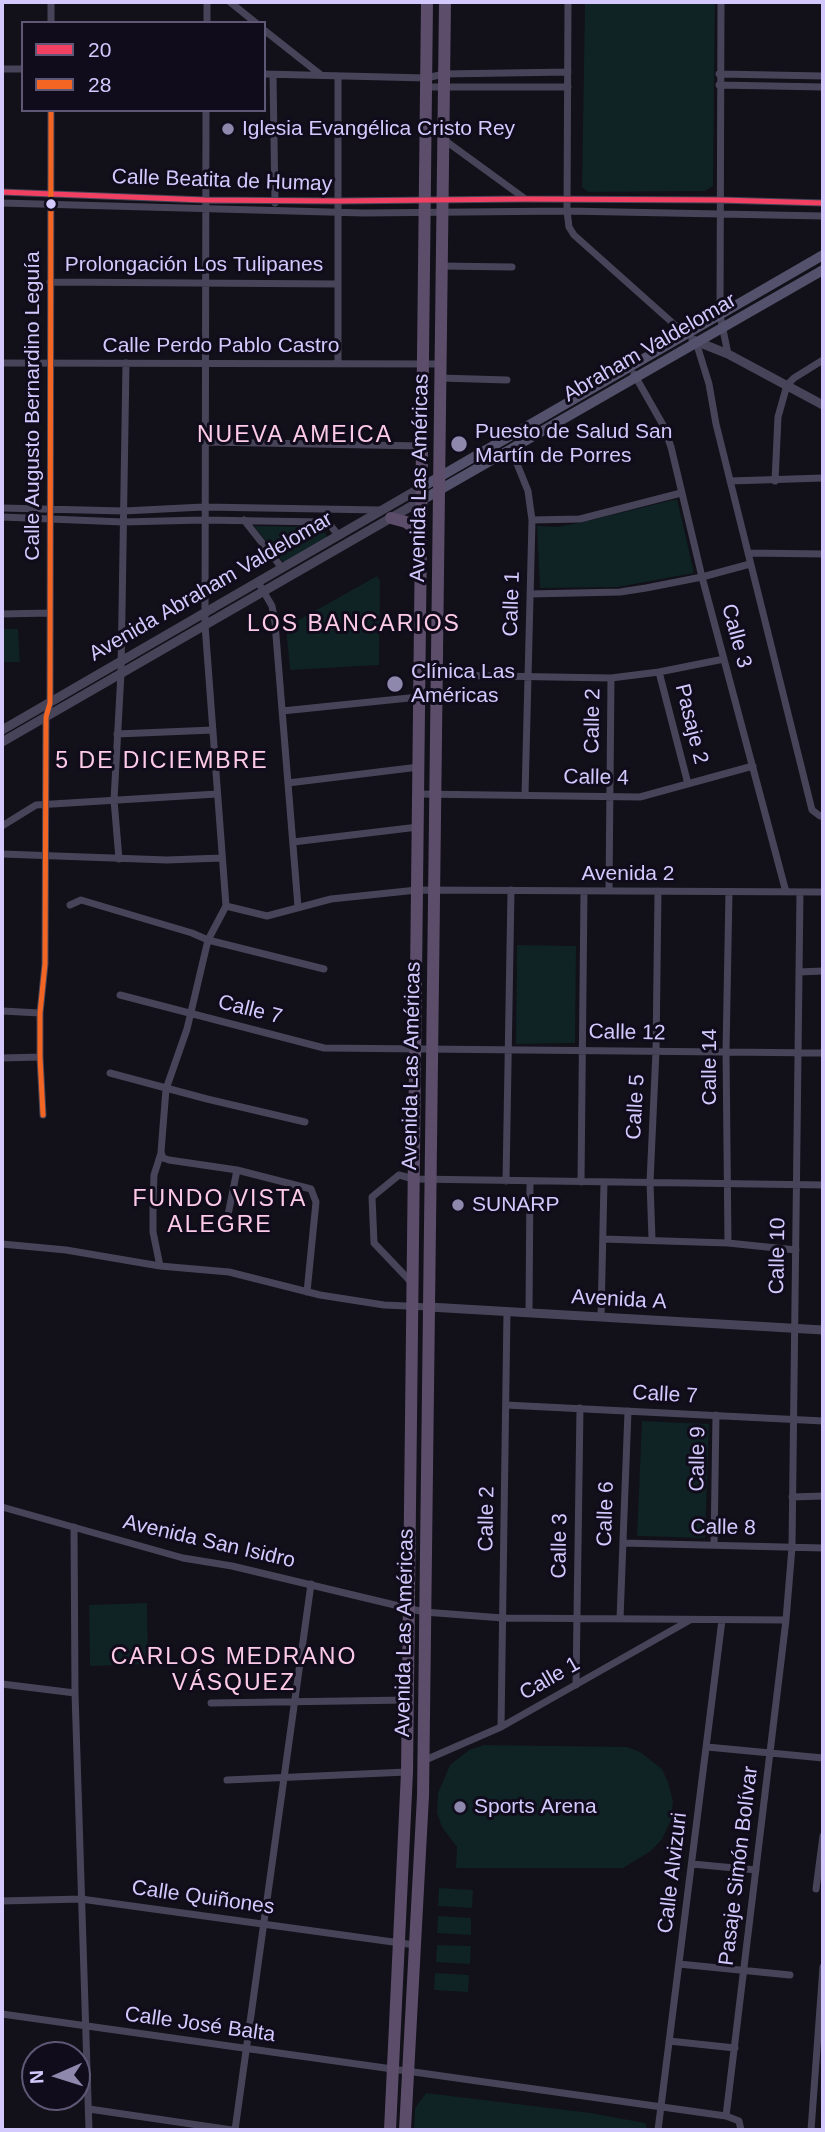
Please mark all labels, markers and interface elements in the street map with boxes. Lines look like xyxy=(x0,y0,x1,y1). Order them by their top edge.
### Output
legend xyxy=(21,21,266,112)
text: 20 xyxy=(88,38,111,61)
text: 28 xyxy=(88,73,111,96)
place label: Iglesia Evangélica Cristo Rey xyxy=(242,116,515,142)
marker: Iglesia Evangélica Cristo Rey xyxy=(220,121,236,137)
street label: Calle Beatita de Humay xyxy=(111,165,333,197)
unlabelled marker xyxy=(44,197,58,211)
street label: Calle Augusto Bernardino Leguía xyxy=(20,251,46,561)
street label: Prolongación Los Tulipanes xyxy=(65,252,323,278)
street label: Abraham Valdelomar xyxy=(559,288,741,408)
street label: Calle Perdo Pablo Castro xyxy=(103,333,339,359)
street label: Avenida Las Américas xyxy=(406,374,434,582)
place label: Puesto de Salud San Martín de Porres xyxy=(475,419,672,469)
district label: NUEVA AMEICA xyxy=(198,422,392,450)
marker: Puesto de Salud San Martín de Porres xyxy=(449,434,469,454)
street label: Avenida Abraham Valdelomar xyxy=(85,507,337,667)
street label: Calle 1 xyxy=(498,571,526,637)
street label: Calle 3 xyxy=(715,601,757,671)
district label: LOS BANCARIOS xyxy=(249,611,459,639)
place label: Clínica Las Américas xyxy=(411,659,515,709)
marker: Clínica Las Américas xyxy=(385,674,405,694)
street label: Pasaje 2 xyxy=(669,681,713,767)
street label: Calle 2 xyxy=(580,688,606,754)
district label: 5 DE DICIEMBRE xyxy=(57,748,267,776)
street label: Calle 4 xyxy=(563,765,629,791)
street label: Avenida 2 xyxy=(581,861,675,887)
street label: Avenida Las Américas xyxy=(398,962,426,1170)
street label: Calle 7 xyxy=(215,990,285,1030)
street label: Calle 12 xyxy=(588,1020,666,1046)
street label: Calle 14 xyxy=(697,1028,723,1106)
street label: Calle 5 xyxy=(622,1074,650,1140)
district label: FUNDO VISTA ALEGRE xyxy=(134,1186,306,1240)
place label: SUNARP xyxy=(472,1192,560,1218)
marker: SUNARP xyxy=(450,1197,466,1213)
street label: Calle 10 xyxy=(765,1217,791,1295)
street label: Avenida A xyxy=(571,1285,667,1315)
street label: Calle 7 xyxy=(632,1381,698,1409)
street label: Calle 9 xyxy=(685,1426,711,1492)
street label: Calle 6 xyxy=(592,1481,620,1547)
street label: Calle 2 xyxy=(474,1486,500,1552)
street label: Avenida San Isidro xyxy=(120,1510,298,1574)
street label: Calle 3 xyxy=(547,1513,573,1579)
street label: Calle 8 xyxy=(690,1515,756,1541)
street label: Avenida Las Américas xyxy=(391,1529,419,1737)
district label: CARLOS MEDRANO VÁSQUEZ xyxy=(112,1644,356,1698)
street label: Calle 1 xyxy=(515,1652,585,1706)
street label: Pasaje Simón Bolívar xyxy=(714,1765,764,1967)
place label: Sports Arena xyxy=(474,1794,597,1820)
marker: Sports Arena xyxy=(452,1799,468,1815)
street label: Calle Alvizuri xyxy=(653,1811,693,1935)
street label: Calle Quiñones xyxy=(130,1876,276,1920)
street label: Calle José Balta xyxy=(123,2002,277,2048)
north arrow xyxy=(21,2041,91,2111)
text: N xyxy=(26,2070,47,2084)

